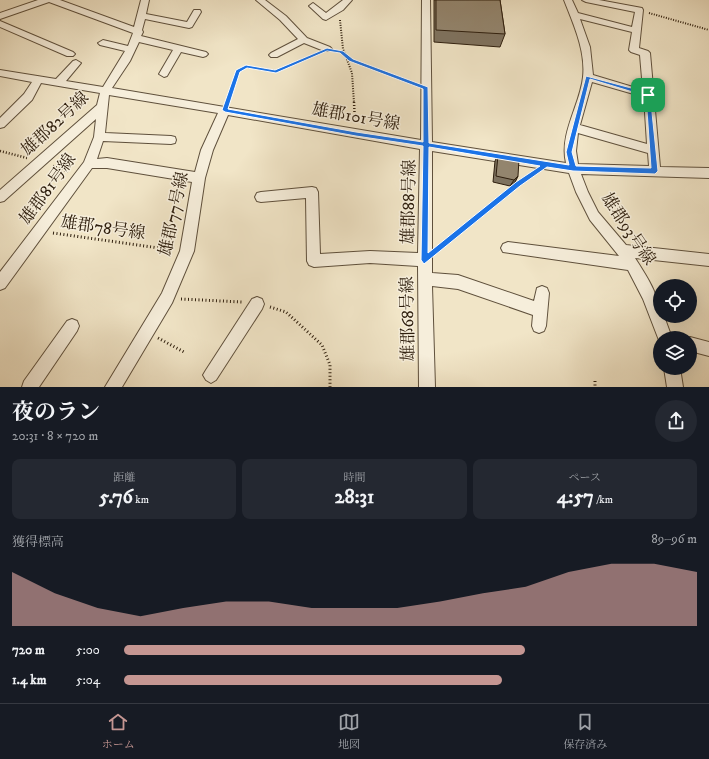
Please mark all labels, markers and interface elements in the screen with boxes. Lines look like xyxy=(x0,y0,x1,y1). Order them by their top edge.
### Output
pin xyxy=(631,78,665,112)
icon: arrive xyxy=(637,84,659,106)
street label: 雄郡82号線 xyxy=(16,87,94,161)
street label: 雄郡101号線 xyxy=(310,98,402,136)
street label: 雄郡81号線 xyxy=(15,149,81,229)
street label: 雄郡88号線 xyxy=(397,159,421,245)
street label: 雄郡77号線 xyxy=(154,170,194,258)
street label: 雄郡93号線 xyxy=(596,189,660,269)
street label: 雄郡78号線 xyxy=(59,211,147,245)
street label: 雄郡68号線 xyxy=(396,276,420,362)
map controls xyxy=(653,279,697,375)
button: locate xyxy=(653,279,697,323)
button: layers xyxy=(653,331,697,375)
text: 夜のラン xyxy=(12,399,100,426)
button: share xyxy=(655,400,697,442)
text: 20:31 · 8 × 720 m xyxy=(12,428,98,444)
text: 距離 xyxy=(113,471,135,485)
text: 時間 xyxy=(343,471,365,485)
text: ペース xyxy=(569,471,601,485)
text: 5.76 xyxy=(99,485,133,510)
text: 28:31 xyxy=(335,485,374,510)
text: 4:57 xyxy=(557,485,594,510)
text: km xyxy=(133,493,149,507)
text: /km xyxy=(594,493,613,507)
text: 89–96 m xyxy=(651,531,697,547)
text: 獲得標高 xyxy=(12,534,64,550)
text: 720 m xyxy=(12,642,45,658)
text: 5:00 xyxy=(76,642,100,658)
text: 1.4 km xyxy=(12,672,46,688)
text: 5:04 xyxy=(76,672,100,688)
tab: ホーム xyxy=(102,711,135,752)
tab: 地図 xyxy=(338,711,360,752)
tab: 保存済み xyxy=(563,711,607,752)

